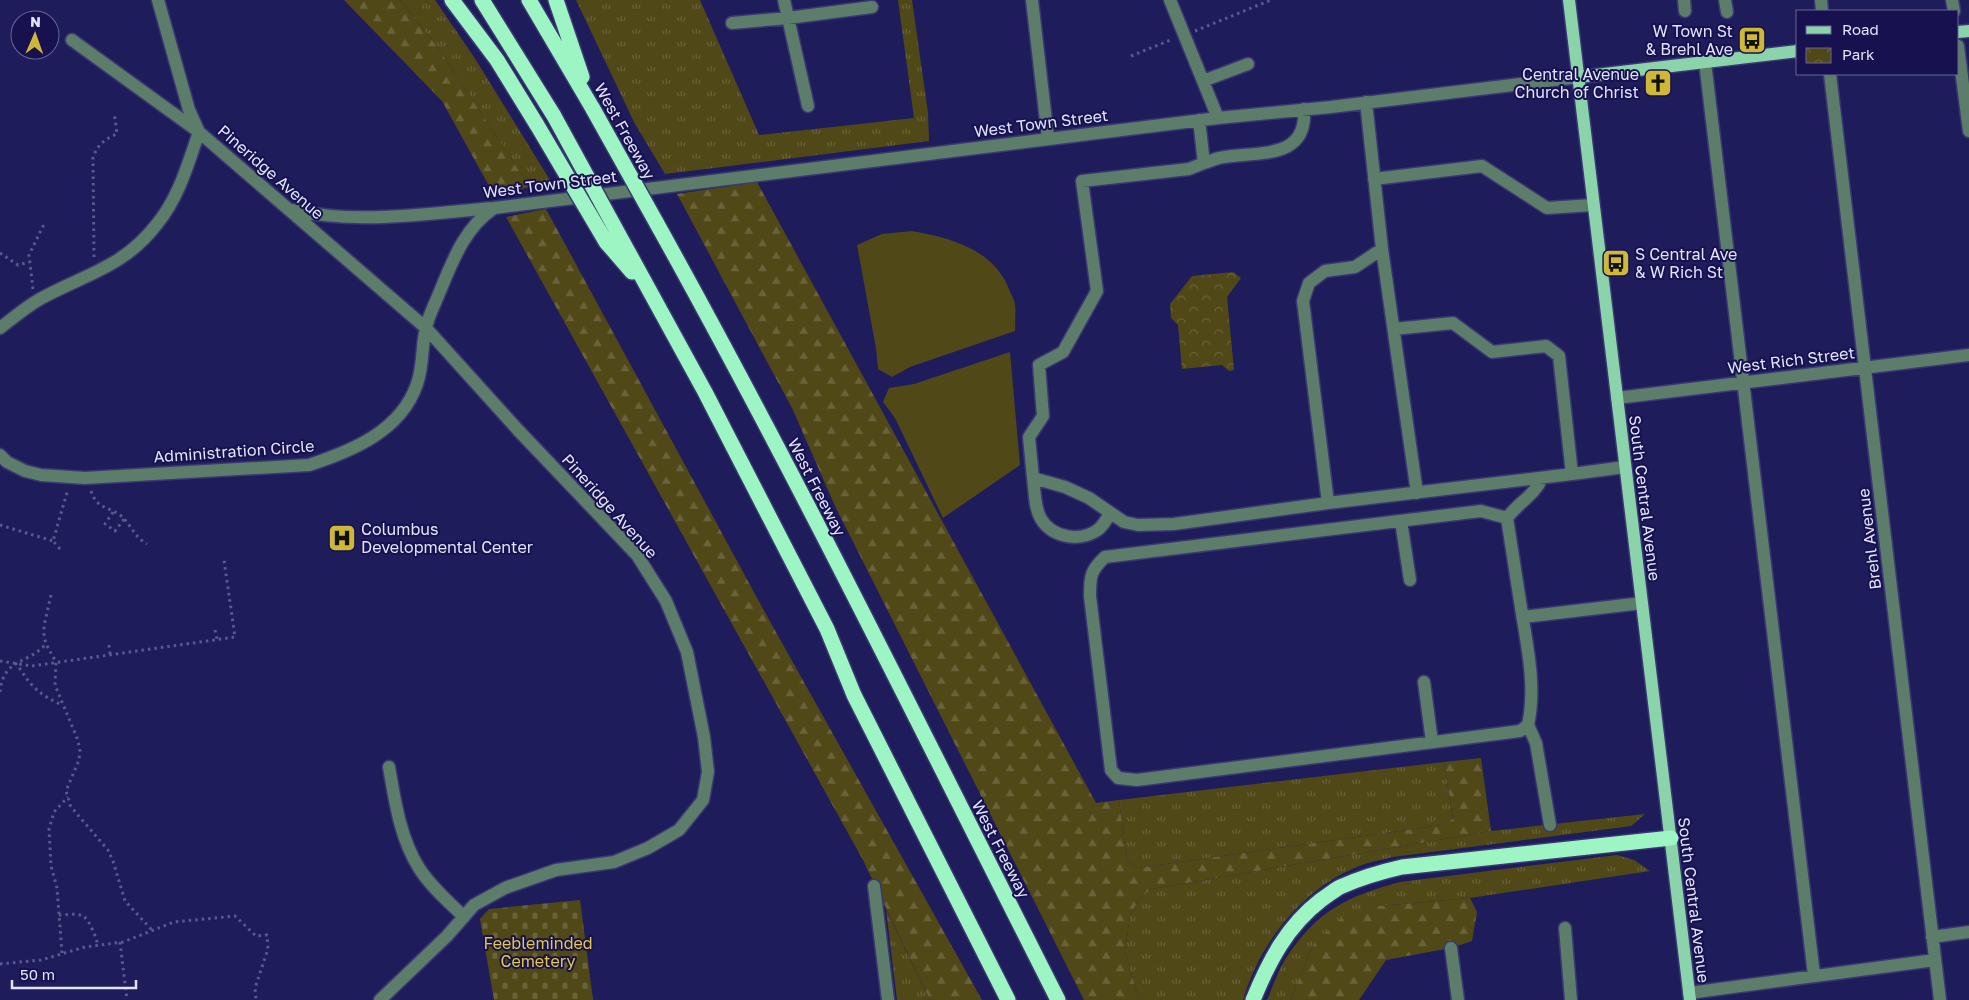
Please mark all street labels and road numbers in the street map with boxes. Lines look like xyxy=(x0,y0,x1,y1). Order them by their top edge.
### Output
street label: West Freeway xyxy=(590,79,660,183)
street label: West Town Street xyxy=(973,105,1109,141)
street label: Pineridge Avenue xyxy=(214,121,328,223)
street label: West Town Street xyxy=(482,166,618,202)
street label: West Rich Street xyxy=(1726,342,1856,378)
street label: South Central Avenue xyxy=(1625,414,1665,582)
street label: Administration Circle xyxy=(153,435,315,467)
street label: West Freeway xyxy=(784,435,850,539)
street label: Pineridge Avenue xyxy=(558,450,662,562)
street label: Brehl Avenue xyxy=(1853,487,1885,591)
street label: West Freeway xyxy=(968,797,1034,901)
street label: South Central Avenue xyxy=(1674,816,1714,984)

